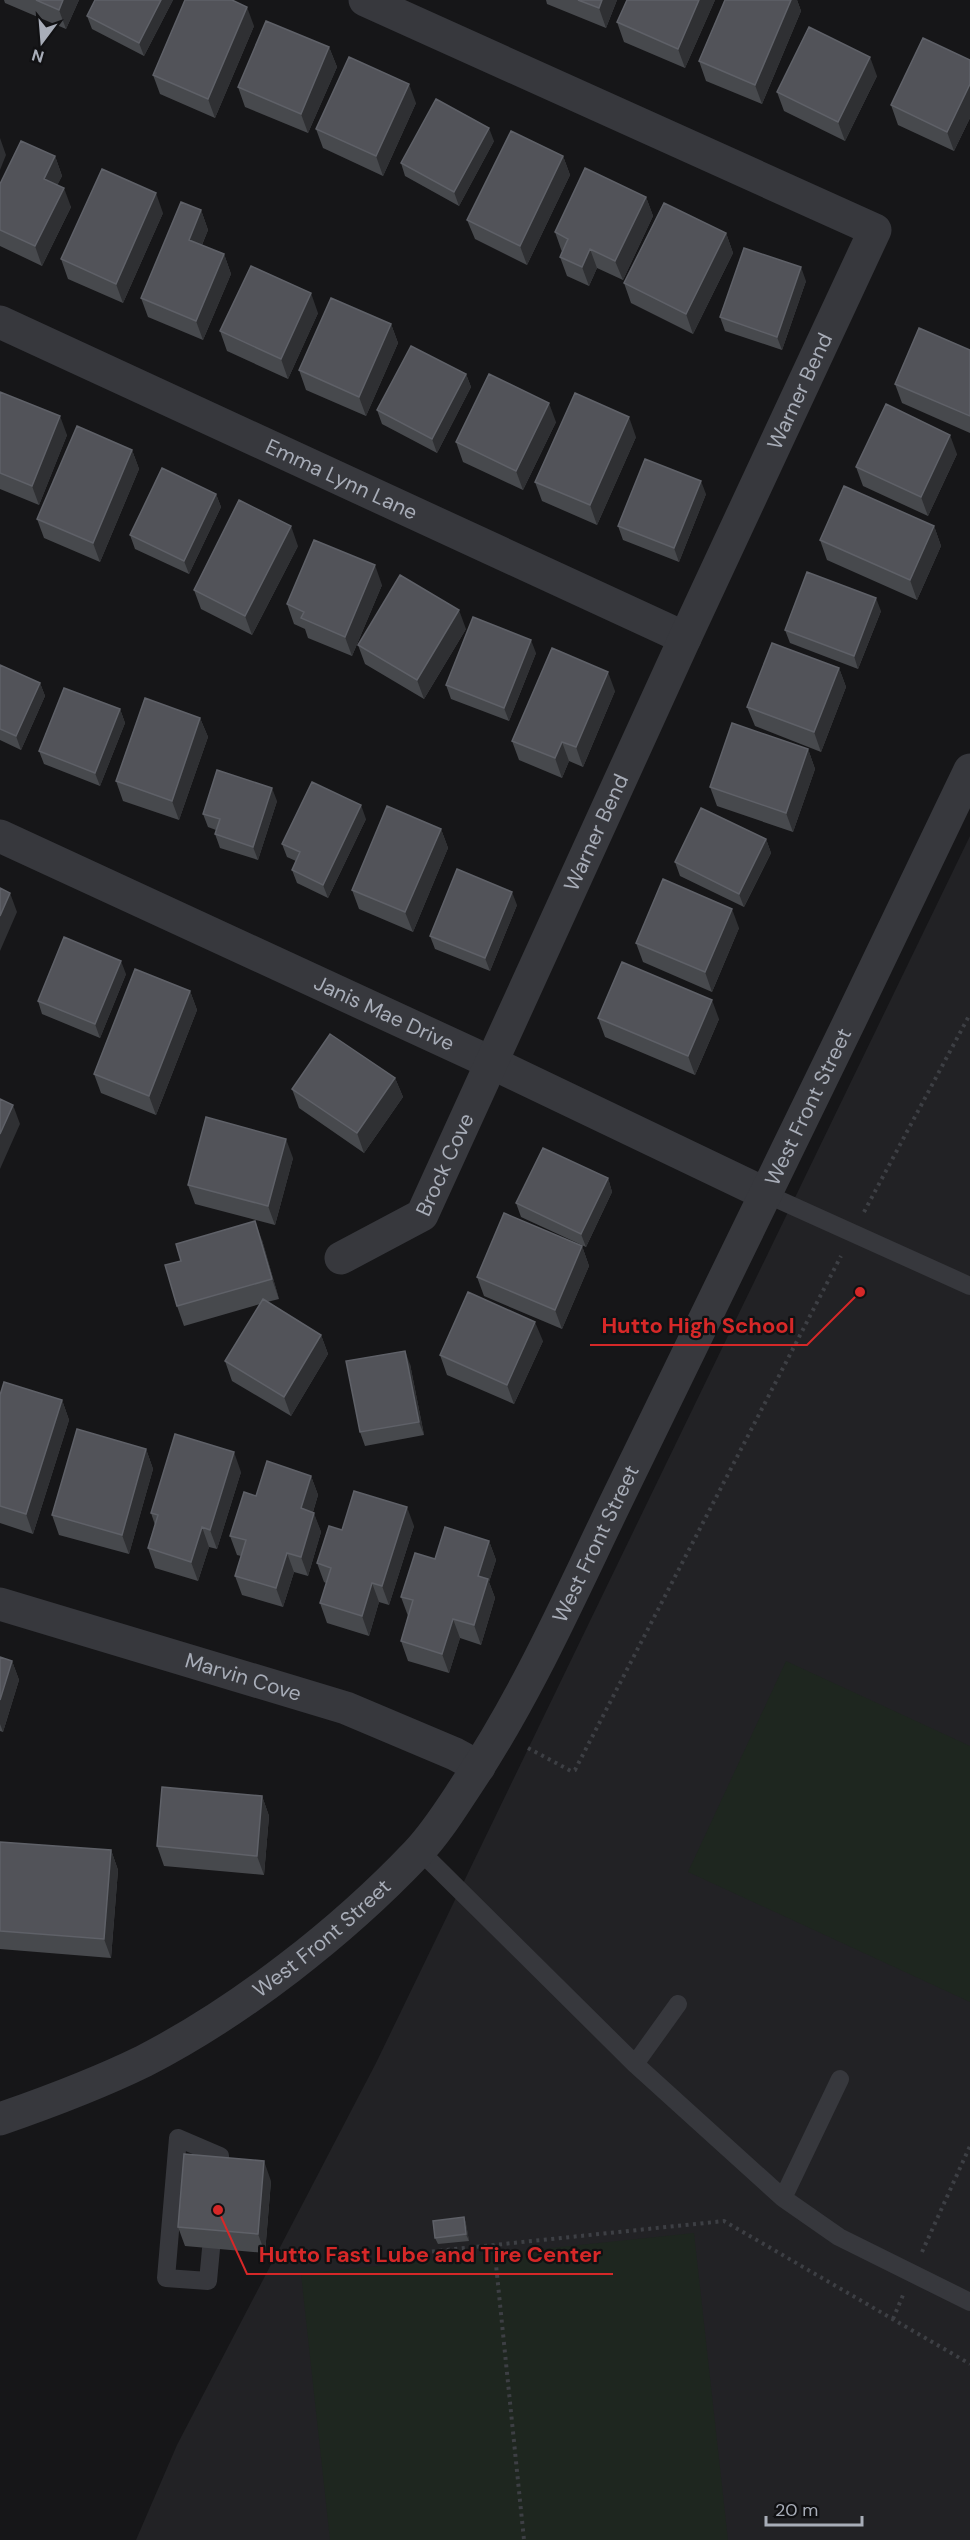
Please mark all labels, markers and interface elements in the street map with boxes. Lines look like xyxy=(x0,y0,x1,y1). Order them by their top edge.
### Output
north arrow xyxy=(12,12,72,72)
text: N xyxy=(29,44,47,68)
street label: Warner Bend xyxy=(761,328,839,454)
street label: Emma Lynn Lane xyxy=(261,432,422,527)
street label: Warner Bend xyxy=(558,770,635,896)
street label: Janis Mae Drive xyxy=(309,969,459,1058)
street label: West Front Street xyxy=(758,1024,858,1190)
street label: Brock Cove xyxy=(409,1109,481,1221)
callout: Hutto High School xyxy=(590,1305,807,1345)
text: Hutto High School xyxy=(601,1311,795,1340)
street label: West Front Street xyxy=(546,1460,646,1627)
street label: Marvin Cove xyxy=(182,1646,305,1708)
street label: West Front Street xyxy=(247,1873,397,2004)
callout: Hutto Fast Lube and Tire Center xyxy=(247,2234,613,2274)
text: Hutto Fast Lube and Tire Center xyxy=(259,2240,601,2269)
scale bar xyxy=(766,2489,862,2527)
text: 20 m xyxy=(775,2498,818,2522)

